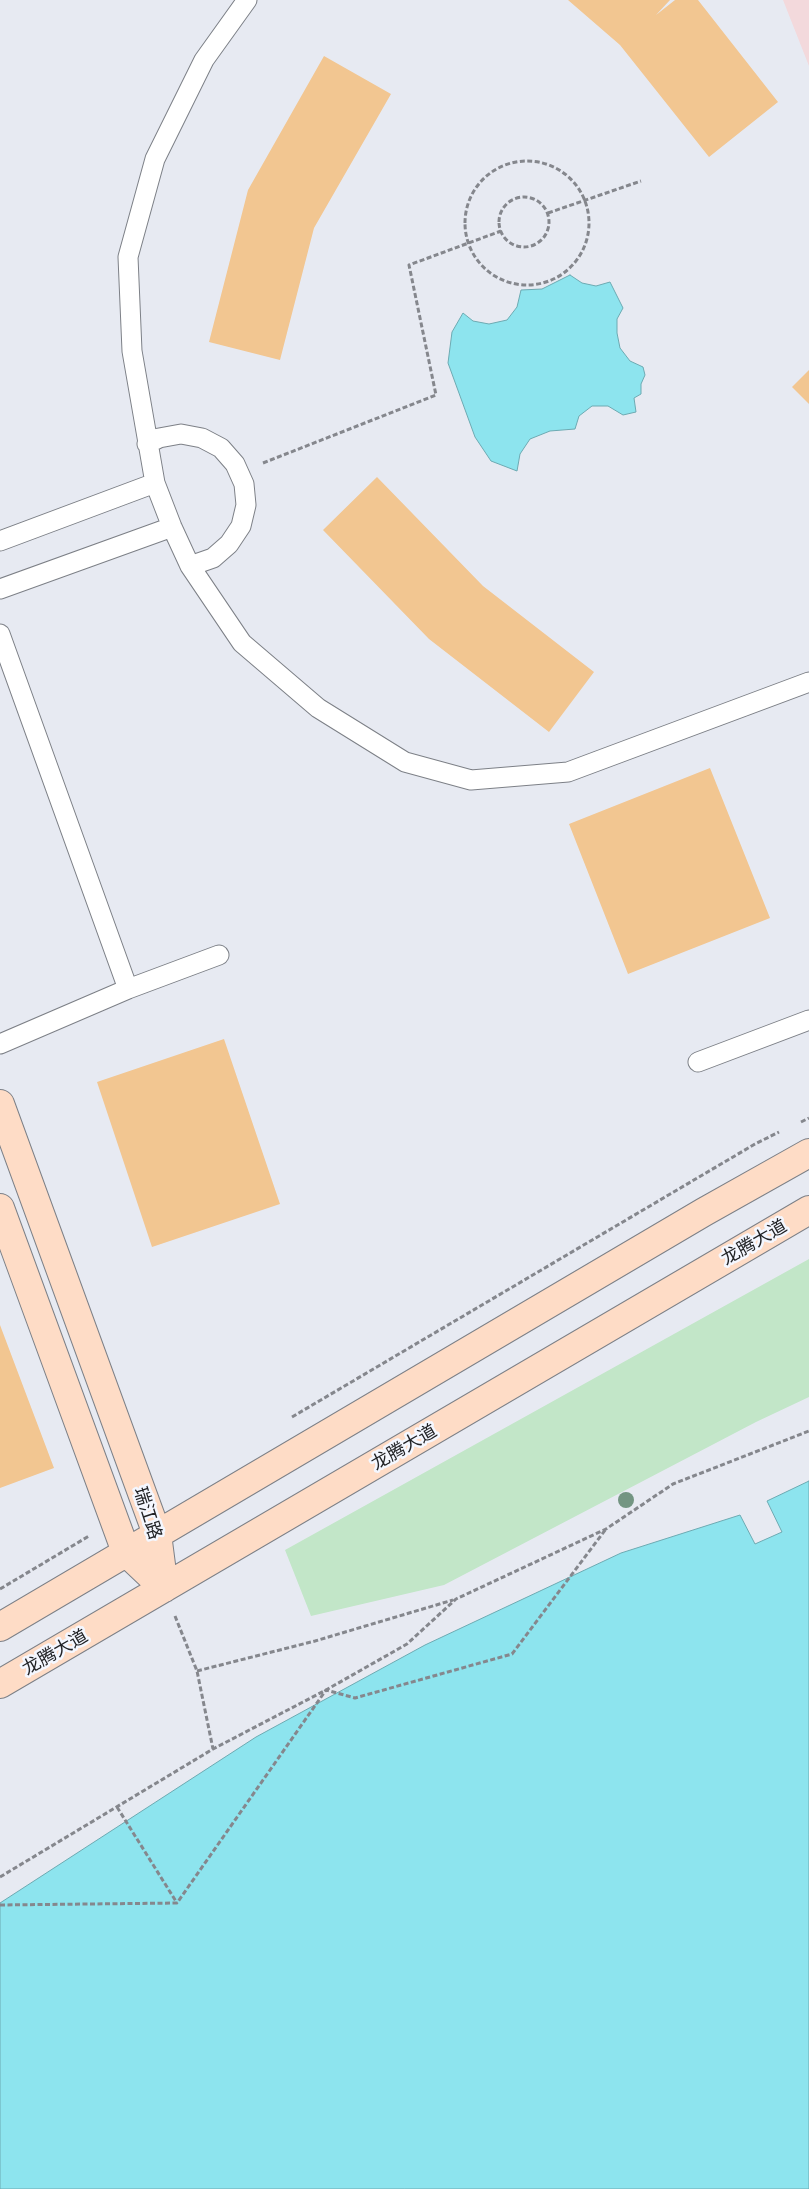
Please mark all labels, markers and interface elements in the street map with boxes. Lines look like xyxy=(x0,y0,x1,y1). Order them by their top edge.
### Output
street label: 龙腾大道 xyxy=(717,1215,791,1269)
street label: 龙腾大道 xyxy=(367,1420,441,1474)
street label: 瑞江路 xyxy=(129,1484,167,1542)
street label: 龙腾大道 xyxy=(18,1625,92,1679)

